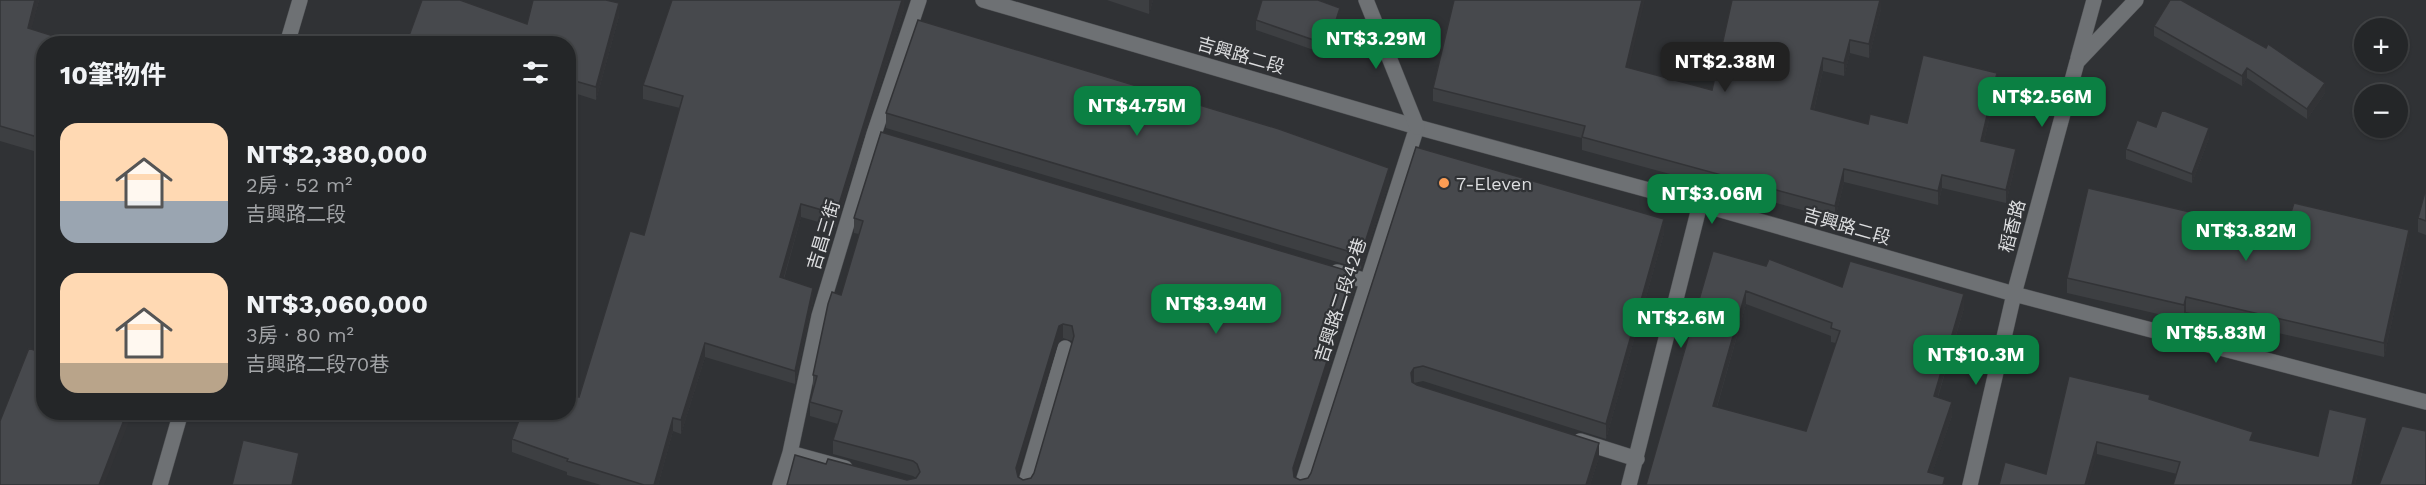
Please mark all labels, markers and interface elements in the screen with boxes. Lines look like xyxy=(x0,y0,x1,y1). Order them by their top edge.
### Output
map controls xyxy=(2354,18,2408,138)
button: + xyxy=(2354,18,2408,72)
pin: NT$3.29M xyxy=(1314,19,1438,70)
text: NT$3.29M xyxy=(1326,26,1426,50)
street label: 吉興路二段 xyxy=(1195,33,1287,77)
pin: NT$2.38M xyxy=(1663,42,1787,93)
text: NT$2.38M xyxy=(1675,49,1775,73)
icon: filters xyxy=(519,56,552,89)
text: 10筆物件 xyxy=(60,60,166,90)
pin: NT$2.56M xyxy=(1980,77,2104,128)
text: NT$2.56M xyxy=(1992,84,2092,108)
button: − xyxy=(2354,84,2408,138)
pin: NT$4.75M xyxy=(1075,86,1199,137)
text: NT$4.75M xyxy=(1088,93,1186,117)
text: NT$2,380,000 xyxy=(246,139,427,169)
icon: home xyxy=(108,147,180,219)
text: 2房 · 52 m² xyxy=(246,173,352,197)
place label: 7-Eleven xyxy=(1456,173,1532,194)
pin: NT$3.06M xyxy=(1650,174,1774,225)
marker: 7-Eleven xyxy=(1437,176,1451,190)
text: NT$3.06M xyxy=(1661,181,1763,205)
street label: 稻香路 xyxy=(1995,197,2029,255)
street label: 吉昌三街 xyxy=(802,198,844,272)
text: 吉興路二段 xyxy=(246,202,346,226)
street label: 吉興路二段 xyxy=(1801,204,1893,248)
pin: NT$3.82M xyxy=(2184,211,2308,262)
text: NT$3.82M xyxy=(2196,218,2296,242)
street label: 吉興路二段42巷 xyxy=(1310,235,1370,365)
pin: NT$3.94M xyxy=(1154,284,1278,335)
text: NT$3,060,000 xyxy=(246,289,428,319)
text: NT$3.94M xyxy=(1165,291,1267,315)
icon: home xyxy=(108,297,180,369)
pin: NT$2.6M xyxy=(1626,298,1736,349)
text: NT$2.6M xyxy=(1637,305,1725,329)
pin: NT$5.83M xyxy=(2154,313,2278,364)
text: NT$5.83M xyxy=(2166,320,2266,344)
text: 3房 · 80 m² xyxy=(246,323,354,347)
pin: NT$10.3M xyxy=(1914,335,2038,386)
text: NT$10.3M xyxy=(1927,342,2025,366)
text: 吉興路二段70巷 xyxy=(246,352,389,376)

